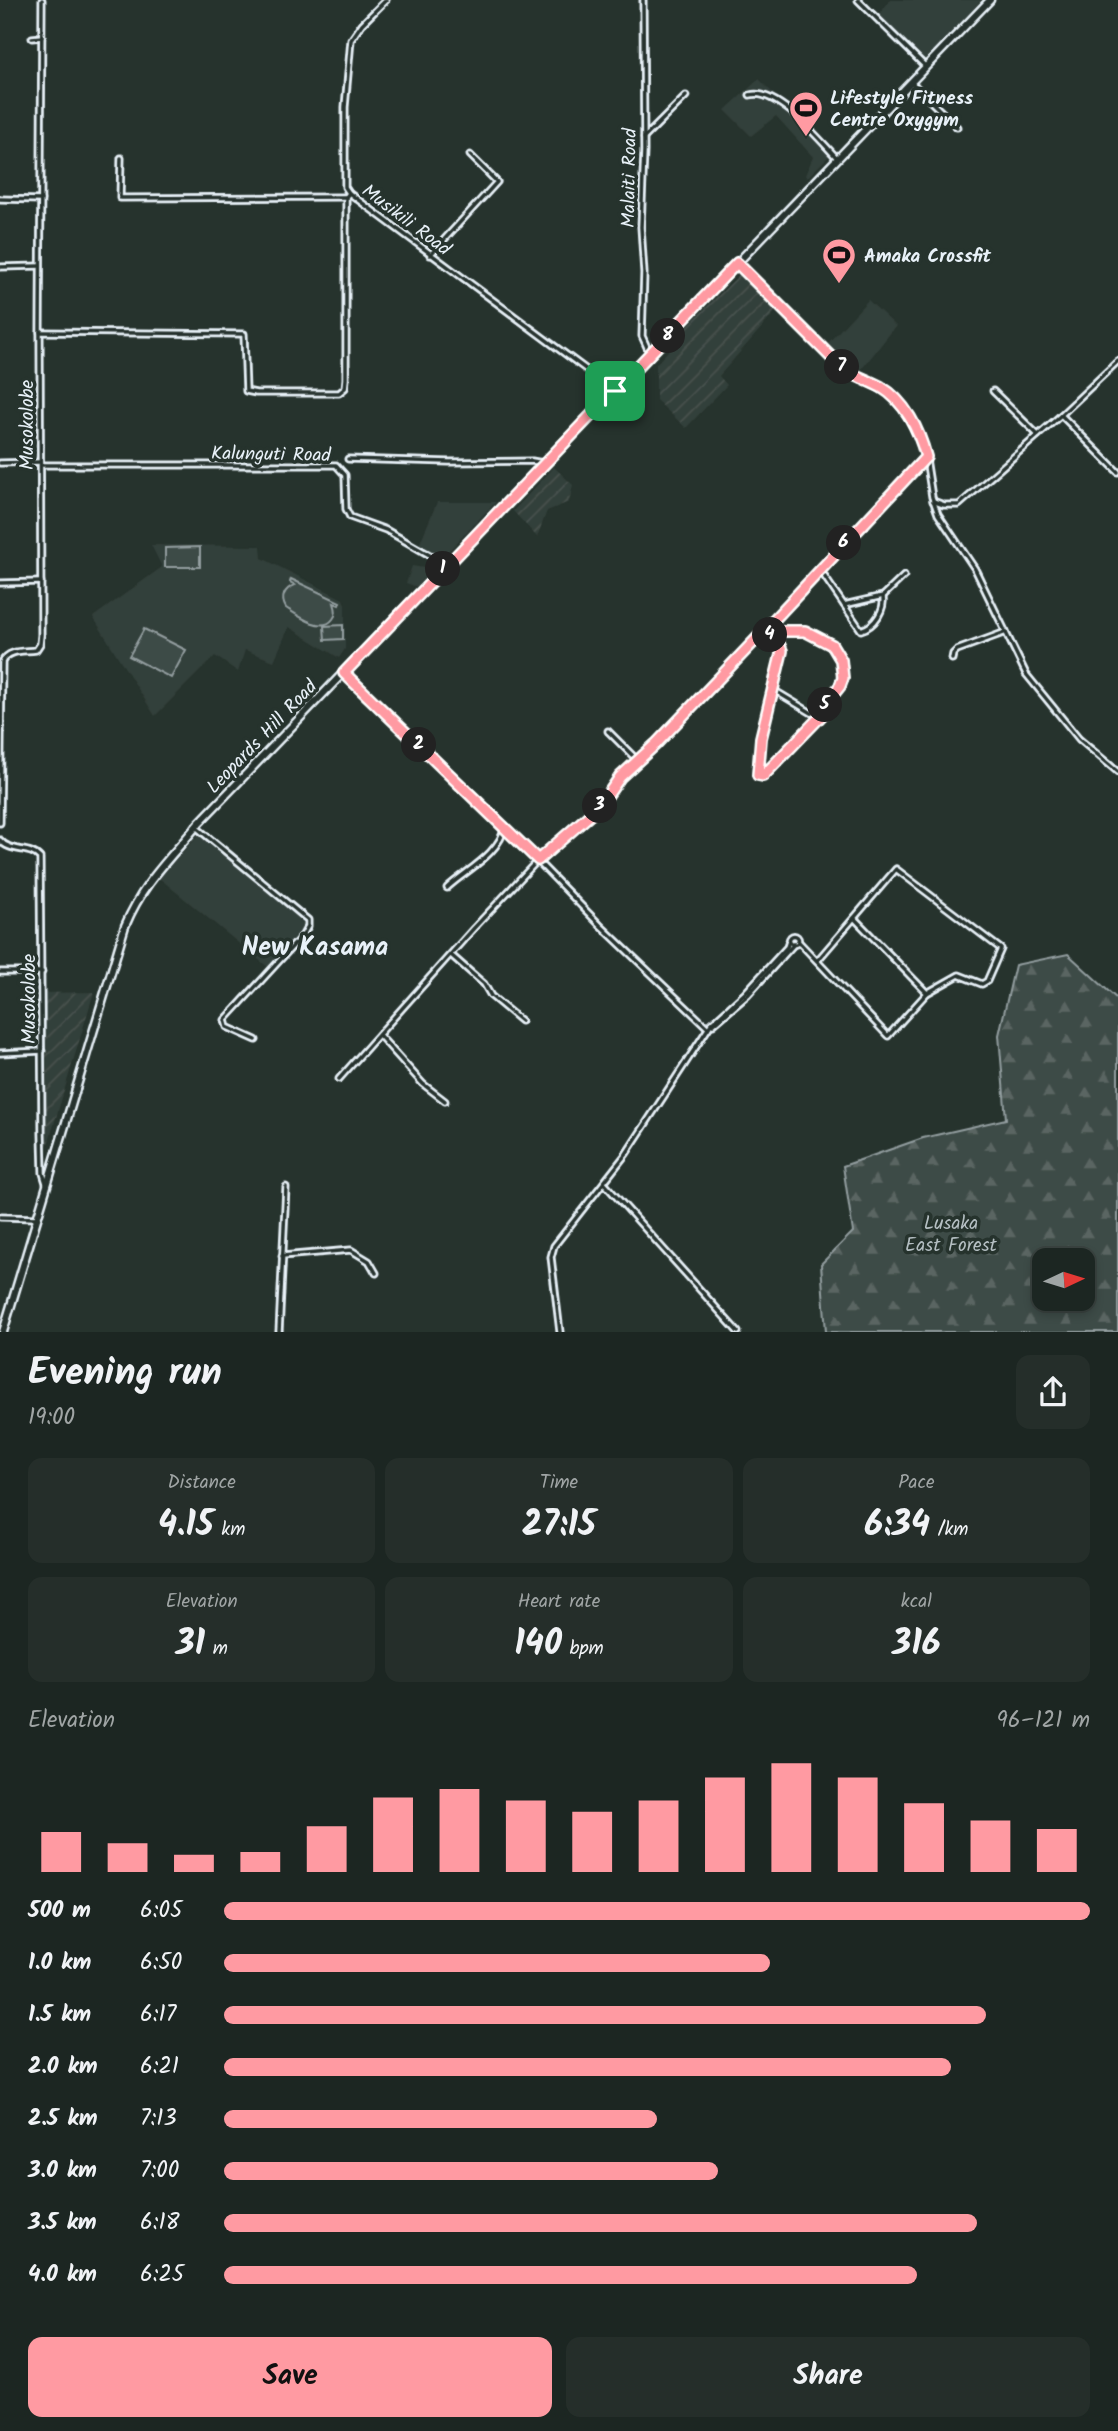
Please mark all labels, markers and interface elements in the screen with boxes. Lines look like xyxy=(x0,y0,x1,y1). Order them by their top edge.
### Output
place label: Lifestyle Fitness Centre Oxygym xyxy=(830,84,973,136)
sports icon: Lifestyle Fitness Centre Oxygym xyxy=(787,89,825,138)
street label: Malaiti Road xyxy=(614,127,646,228)
street label: Musikili Road xyxy=(355,177,457,265)
sports icon: Amaka Crossfit xyxy=(820,236,858,285)
place label: Amaka Crossfit xyxy=(864,242,991,272)
pin: 8 xyxy=(650,318,686,354)
text: 8 xyxy=(662,320,673,350)
pin: 7 xyxy=(824,350,860,384)
text: 7 xyxy=(837,351,846,381)
pin xyxy=(585,361,645,421)
icon: arrive xyxy=(596,372,634,410)
street label: Musokolobe xyxy=(13,379,43,470)
street label: Kalunguti Road xyxy=(211,439,332,471)
pin: 6 xyxy=(826,526,862,560)
text: 6 xyxy=(838,527,849,557)
pin: 1 xyxy=(426,552,460,586)
text: 1 xyxy=(440,553,445,583)
pin: 4 xyxy=(752,618,788,652)
text: 4 xyxy=(764,619,775,649)
street label: Leopards Hill Road xyxy=(200,673,325,802)
pin: 5 xyxy=(808,688,842,722)
text: 5 xyxy=(820,689,829,719)
pin: 2 xyxy=(402,728,436,762)
text: 2 xyxy=(413,729,424,759)
pin: 3 xyxy=(582,788,618,824)
text: 3 xyxy=(594,790,605,820)
district label: New Kasama xyxy=(242,927,388,969)
street label: Musokolobe xyxy=(15,953,45,1044)
park label: Lusaka East Forest xyxy=(905,1209,998,1261)
north arrow xyxy=(1032,1248,1096,1311)
map controls xyxy=(1032,1248,1095,1311)
text: Evening run xyxy=(28,1344,222,1404)
button: share xyxy=(1016,1355,1090,1429)
text: 19:00 xyxy=(28,1400,75,1436)
text: Distance xyxy=(168,1468,236,1498)
text: Time xyxy=(540,1468,578,1498)
text: Pace xyxy=(898,1468,934,1498)
text: 4.15 xyxy=(158,1498,214,1554)
text: 27:15 xyxy=(522,1498,596,1554)
text: 6:34 xyxy=(864,1498,930,1554)
text: km xyxy=(214,1515,245,1545)
text: /km xyxy=(930,1515,968,1545)
text: Elevation xyxy=(166,1587,238,1617)
text: Heart rate xyxy=(518,1587,600,1617)
text: kcal xyxy=(901,1587,932,1617)
text: 31 xyxy=(175,1617,205,1673)
text: 140 xyxy=(514,1617,562,1673)
text: 316 xyxy=(892,1617,941,1673)
text: m xyxy=(205,1634,228,1664)
text: bpm xyxy=(562,1634,604,1664)
text: Elevation xyxy=(28,1703,115,1739)
text: 96–121 m xyxy=(997,1703,1090,1739)
text: 500 m xyxy=(28,1893,91,1929)
text: 6:05 xyxy=(140,1893,182,1929)
text: 1.0 km xyxy=(28,1945,91,1981)
text: 6:50 xyxy=(140,1945,182,1981)
text: 1.5 km xyxy=(28,1997,91,2033)
text: 6:17 xyxy=(140,1997,176,2033)
text: 2.0 km xyxy=(28,2049,98,2085)
text: 6:21 xyxy=(140,2049,179,2085)
text: 2.5 km xyxy=(28,2101,98,2137)
text: 7:13 xyxy=(140,2101,177,2137)
text: 3.0 km xyxy=(28,2153,97,2189)
text: 7:00 xyxy=(140,2153,179,2189)
text: 3.5 km xyxy=(28,2205,97,2241)
text: 6:18 xyxy=(140,2205,180,2241)
text: 4.0 km xyxy=(28,2257,97,2293)
text: 6:25 xyxy=(140,2257,184,2293)
button: Save xyxy=(28,2337,552,2417)
button: Share xyxy=(566,2337,1090,2417)

